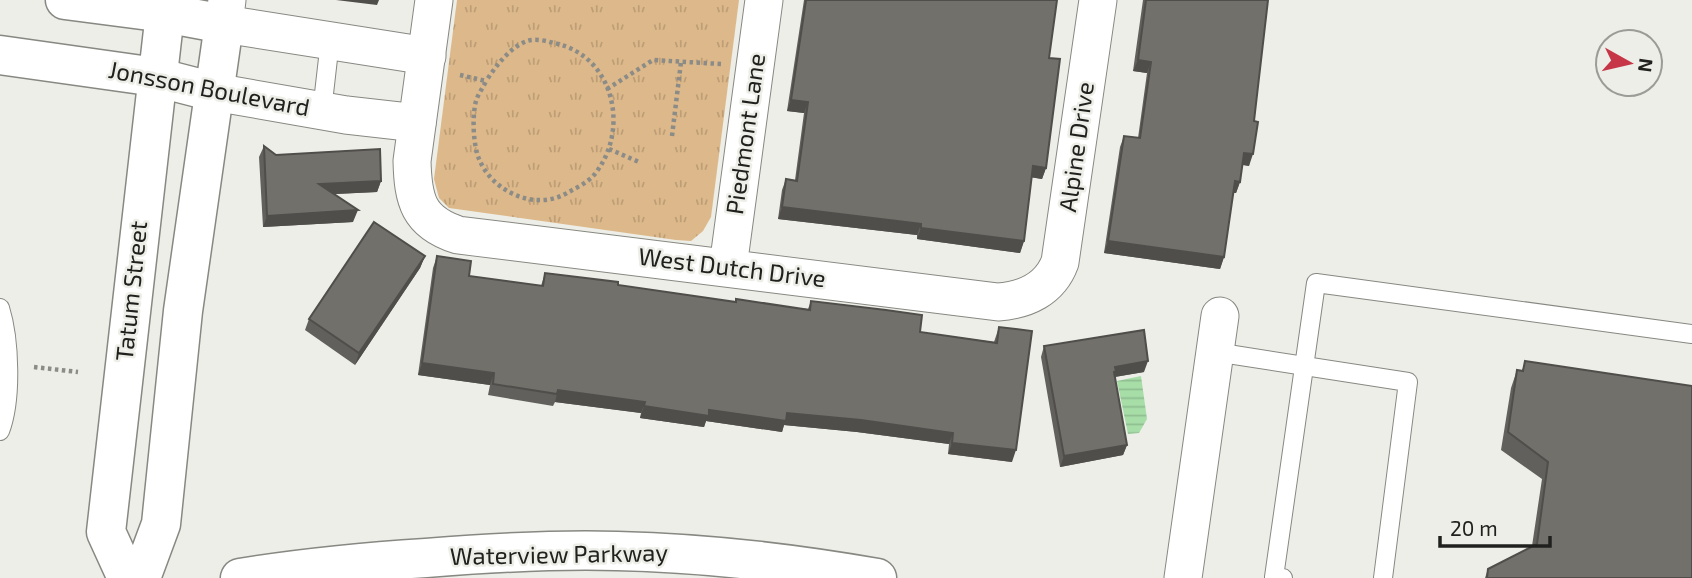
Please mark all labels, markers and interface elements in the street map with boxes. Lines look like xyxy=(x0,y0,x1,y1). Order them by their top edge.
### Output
north arrow xyxy=(1594,28,1664,98)
street label: Piedmont Lane xyxy=(719,51,770,216)
street label: Jonsson Boulevard xyxy=(106,54,312,121)
text: N xyxy=(1634,57,1659,74)
street label: Alpine Drive xyxy=(1052,80,1099,214)
street label: Tatum Street xyxy=(109,219,152,362)
street label: West Dutch Drive xyxy=(637,241,828,292)
scale bar xyxy=(1440,504,1550,548)
text: 20 m xyxy=(1450,515,1498,540)
street label: Waterview Parkway xyxy=(450,537,669,570)

